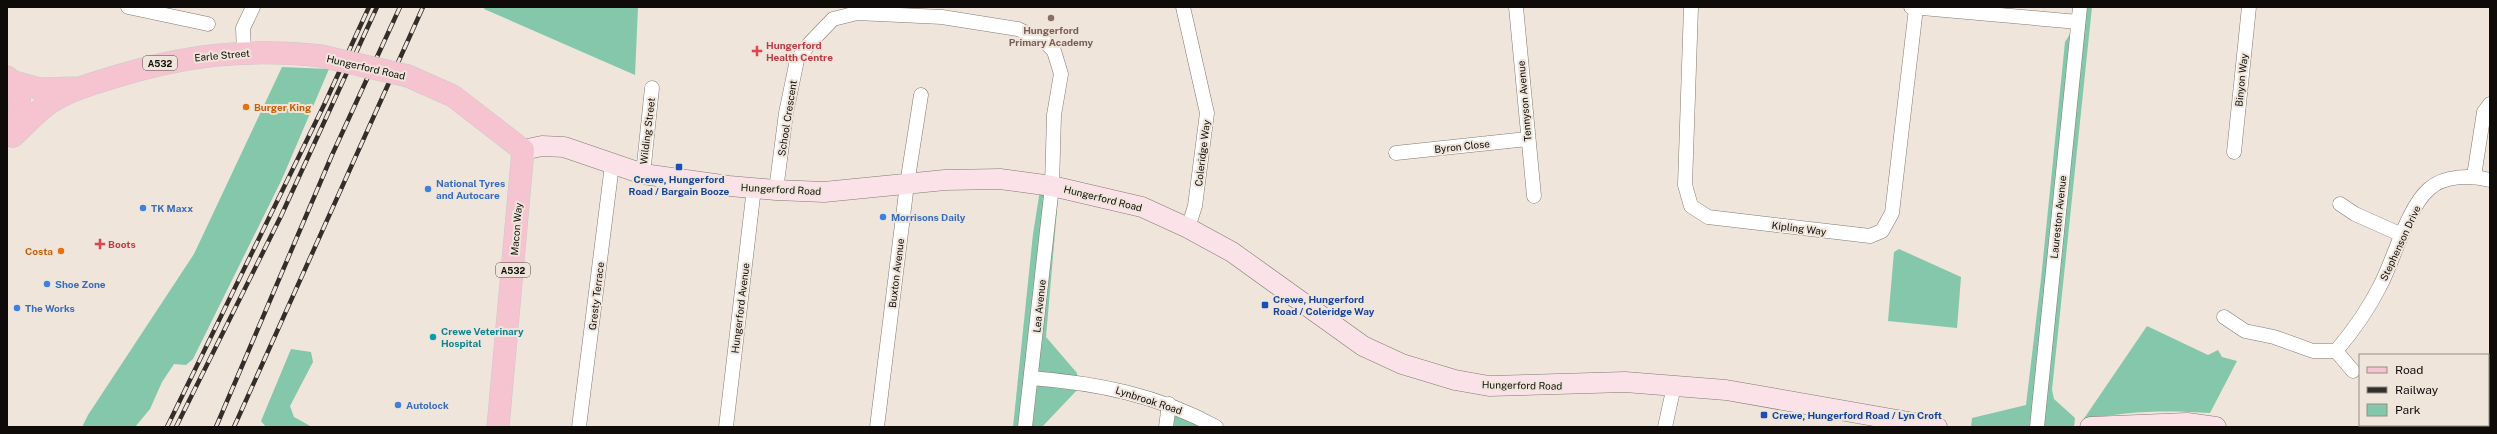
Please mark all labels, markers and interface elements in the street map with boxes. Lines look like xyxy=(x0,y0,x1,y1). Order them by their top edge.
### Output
marker: Hungerford Primary Academy xyxy=(1046,13,1056,23)
place label: Hungerford Primary Academy xyxy=(1009,24,1094,48)
place label: Hungerford Health Centre xyxy=(766,39,833,63)
marker: Hungerford Health Centre xyxy=(751,45,763,57)
street label: Earle Street xyxy=(194,47,250,63)
street label: Hungerford Road xyxy=(325,52,407,82)
street label: Binyon Way xyxy=(2232,52,2250,107)
road number: A532 xyxy=(143,56,177,70)
street label: Tennyson Avenue xyxy=(1514,60,1533,142)
street label: School Crescent xyxy=(775,79,799,157)
street label: Wilding Street xyxy=(637,97,657,165)
place label: Burger King xyxy=(254,101,312,113)
marker: Burger King xyxy=(241,102,251,112)
street label: Coleridge Way xyxy=(1192,118,1212,187)
street label: Byron Close xyxy=(1434,137,1491,155)
marker: Crewe, Hungerford Road / Bargain Booze xyxy=(674,162,684,172)
place label: Crewe, Hungerford Road / Bargain Booze xyxy=(629,173,730,197)
street label: Laureston Avenue xyxy=(2048,175,2068,259)
place label: National Tyres and Autocare xyxy=(436,177,505,201)
street label: Hungerford Road xyxy=(740,181,822,197)
street label: Hungerford Road xyxy=(1063,182,1144,214)
marker: National Tyres and Autocare xyxy=(423,184,433,194)
street label: Macon Way xyxy=(508,201,524,256)
place label: TK Maxx xyxy=(151,202,193,214)
marker: TK Maxx xyxy=(138,203,148,213)
street label: Stephenson Drive xyxy=(2377,203,2423,283)
place label: Morrisons Daily xyxy=(891,211,966,223)
marker: Morrisons Daily xyxy=(878,212,888,222)
street label: Kipling Way xyxy=(1771,219,1828,237)
street label: Buxton Avenue xyxy=(886,237,906,308)
place label: Boots xyxy=(108,238,136,250)
marker: Boots xyxy=(95,239,105,249)
place label: Costa xyxy=(25,245,53,257)
marker: Costa xyxy=(56,246,66,256)
street label: Gresty Terrace xyxy=(586,261,606,331)
street label: Hungerford Avenue xyxy=(728,262,752,354)
road number: A532 xyxy=(496,263,530,277)
place label: Shoe Zone xyxy=(55,278,106,290)
street label: Lea Avenue xyxy=(1030,278,1048,333)
marker: Shoe Zone xyxy=(42,279,52,289)
place label: Crewe, Hungerford Road / Coleridge Way xyxy=(1273,293,1375,317)
marker: Crewe, Hungerford Road / Coleridge Way xyxy=(1260,300,1270,310)
place label: The Works xyxy=(25,302,75,314)
marker: The Works xyxy=(12,303,22,313)
place label: Crewe Veterinary Hospital xyxy=(441,325,524,349)
marker: Crewe Veterinary Hospital xyxy=(428,332,438,342)
legend xyxy=(2359,354,2489,426)
text: Road xyxy=(2395,363,2423,377)
street label: Hungerford Road xyxy=(1482,378,1562,392)
text: Railway xyxy=(2395,383,2439,397)
street label: Lynbrook Road xyxy=(1114,384,1184,416)
place label: Autolock xyxy=(406,399,449,411)
marker: Autolock xyxy=(393,400,403,410)
text: Park xyxy=(2395,403,2421,417)
place label: Crewe, Hungerford Road / Lyn Croft xyxy=(1772,409,1942,421)
marker: Crewe, Hungerford Road / Lyn Croft xyxy=(1759,410,1769,420)

